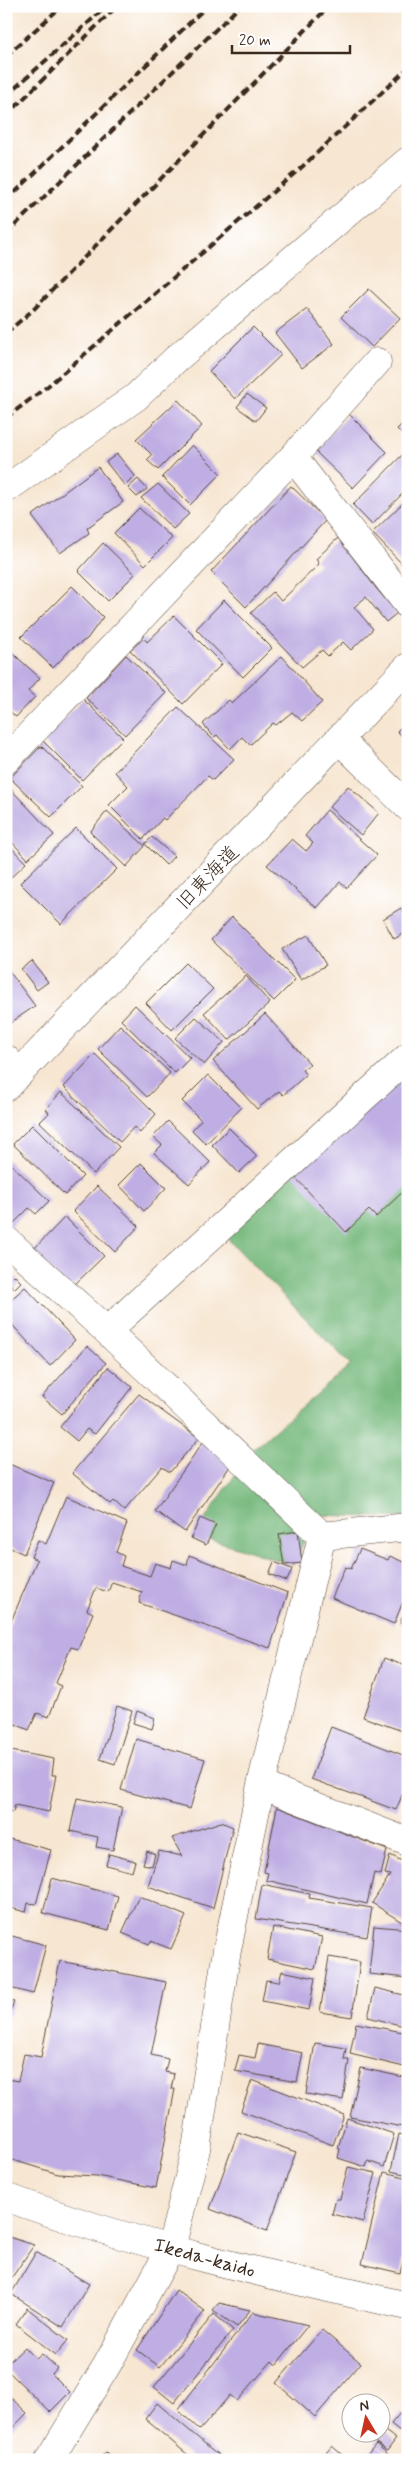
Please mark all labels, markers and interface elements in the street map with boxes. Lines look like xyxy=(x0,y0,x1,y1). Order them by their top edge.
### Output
scale bar xyxy=(232,22,349,54)
text: 20 m xyxy=(239,31,271,51)
street label: 旧東海道 xyxy=(171,840,246,916)
street label: Ikeda-kaido xyxy=(151,2232,258,2285)
north arrow xyxy=(342,2394,392,2444)
text: N xyxy=(358,2397,370,2416)

